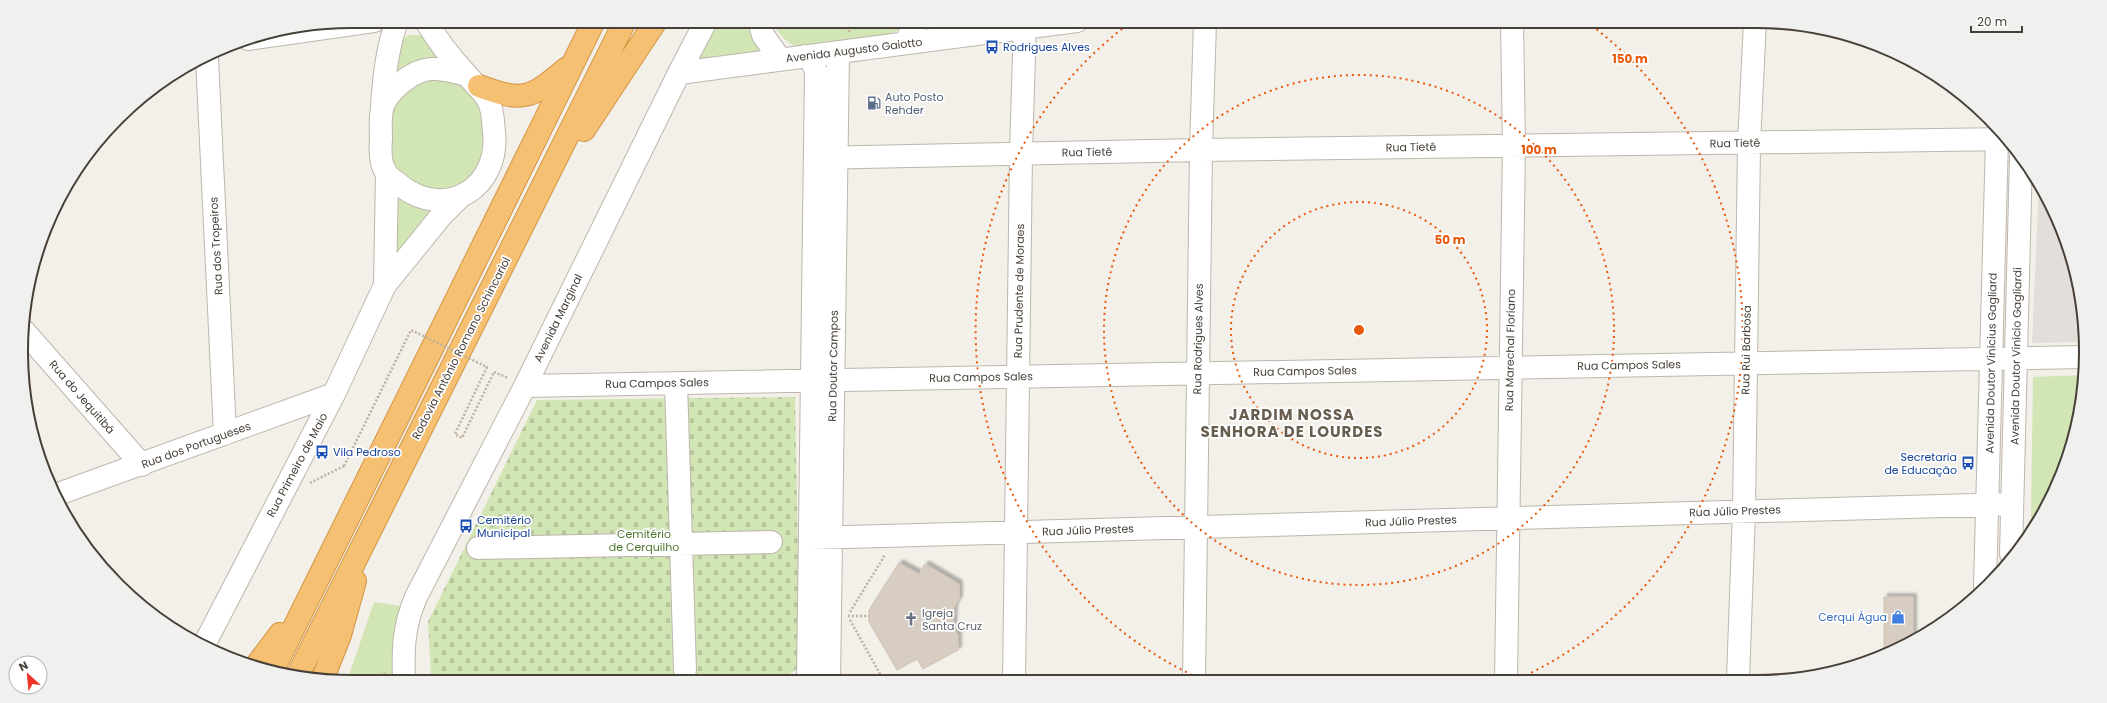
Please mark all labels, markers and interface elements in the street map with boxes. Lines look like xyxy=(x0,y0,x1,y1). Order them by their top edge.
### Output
scale bar xyxy=(1971,8,2022,34)
text: 20 m xyxy=(1977,13,2007,30)
street label: Avenida Augusto Gaiotto xyxy=(785,34,923,66)
bus stop icon: Rodrigues Alves xyxy=(984,39,1000,55)
place label: Rodrigues Alves xyxy=(1003,39,1090,55)
text: 150 m xyxy=(1612,50,1648,67)
place label: Auto Posto Rehder xyxy=(885,89,944,118)
fuel station icon: Auto Posto Rehder xyxy=(866,95,882,111)
street label: Rua Tietê xyxy=(1710,135,1761,151)
street label: Rua Tietê xyxy=(1386,139,1437,155)
text: 100 m xyxy=(1521,141,1557,158)
street label: Rua Tietê xyxy=(1062,144,1113,160)
street label: Rua dos Tropeiros xyxy=(205,196,227,295)
street label: Rua Prudente de Moraes xyxy=(1010,223,1028,358)
text: 50 m xyxy=(1435,231,1466,248)
street label: Rodovia Antônio Romano Schincariol xyxy=(408,254,514,442)
street label: Avenida Doutor Vinício Gagliardi xyxy=(2006,267,2026,445)
street label: Avenida Marginal xyxy=(530,271,586,365)
street label: Avenida Doutor Vinícius Gagliard xyxy=(1981,273,2001,453)
street label: Rua Rodrigues Alves xyxy=(1189,283,1207,395)
street label: Rua Marechal Floriano xyxy=(1501,289,1519,411)
street label: Rua Rui Barbosa xyxy=(1737,305,1755,395)
street label: Rua Doutor Campos xyxy=(824,310,842,422)
centre of rings xyxy=(1352,323,1366,337)
street label: Rua Campos Sales xyxy=(1577,356,1681,374)
street label: Rua do Jequitibá xyxy=(45,357,119,437)
street label: Rua Campos Sales xyxy=(1253,362,1357,380)
street label: Rua Campos Sales xyxy=(929,368,1033,386)
street label: Rua Campos Sales xyxy=(605,374,709,392)
district label: JARDIM NOSSA SENHORA DE LOURDES xyxy=(1200,404,1384,442)
street label: Rua Primeiro de Maio xyxy=(263,410,331,520)
street label: Rua dos Portugueses xyxy=(139,418,253,472)
bus stop icon: Vila Pedroso xyxy=(314,444,330,460)
place label: Vila Pedroso xyxy=(333,444,401,460)
place label: Secretaria de Educação xyxy=(1884,449,1957,478)
bus stop icon: Secretaria de Educação xyxy=(1960,455,1976,471)
street label: Rua Júlio Prestes xyxy=(1689,501,1781,521)
street label: Rua Júlio Prestes xyxy=(1365,511,1457,531)
place label: Cemitério Municipal xyxy=(477,512,531,541)
bus stop icon: Cemitério Municipal xyxy=(458,518,474,534)
street label: Rua Júlio Prestes xyxy=(1042,520,1134,540)
park label: Cemitério de Cerquilho xyxy=(609,526,679,555)
place label: Igreja Santa Cruz xyxy=(922,605,982,634)
place label: Cerqui Água xyxy=(1818,609,1887,625)
shop icon: Cerqui Água xyxy=(1890,609,1906,625)
church icon: Igreja Santa Cruz xyxy=(903,611,919,627)
north arrow xyxy=(8,655,48,695)
text: N xyxy=(16,657,31,675)

